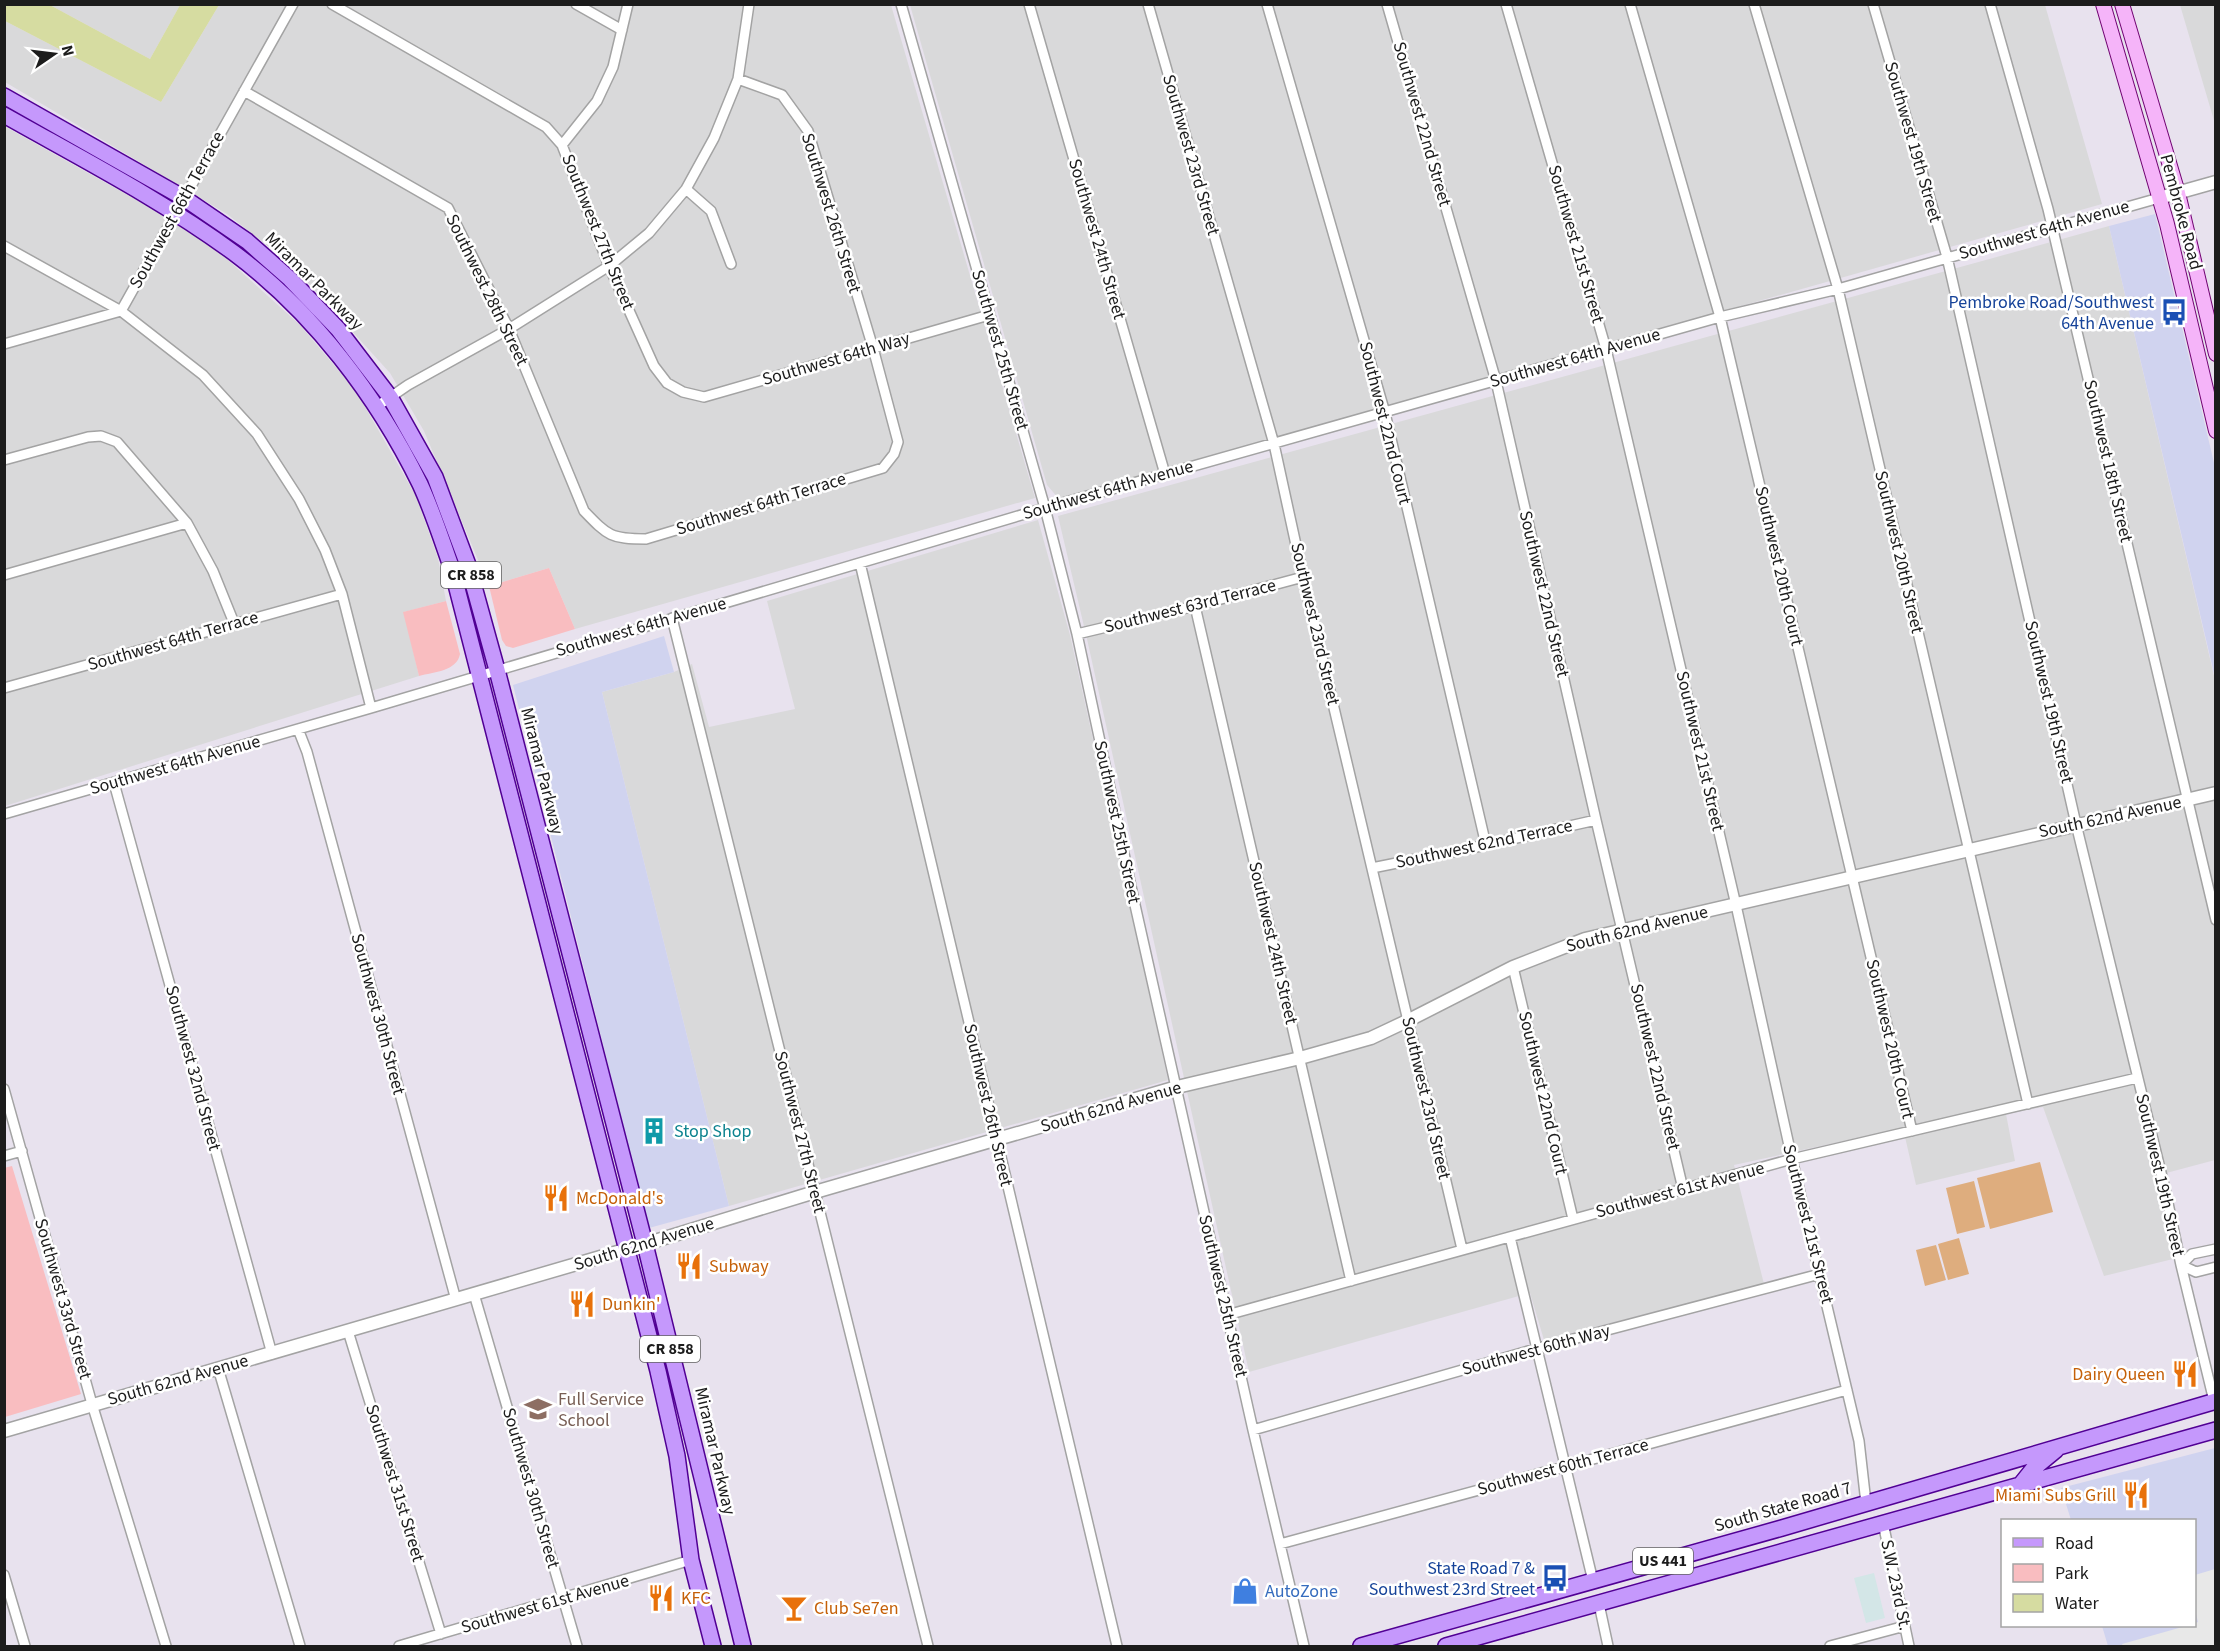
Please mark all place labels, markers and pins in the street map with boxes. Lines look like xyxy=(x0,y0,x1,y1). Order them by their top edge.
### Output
place label: Pembroke Road/Southwest 64th Avenue xyxy=(1948,290,2154,336)
bus stop icon: Pembroke Road/Southwest 64th Avenue xyxy=(2159,297,2189,327)
building icon: Stop Shop xyxy=(639,1116,669,1146)
place label: Stop Shop xyxy=(674,1119,752,1144)
restaurant icon: McDonald's xyxy=(541,1183,571,1213)
place label: McDonald's xyxy=(576,1186,663,1211)
restaurant icon: Subway xyxy=(674,1251,704,1281)
place label: Subway xyxy=(709,1254,769,1279)
restaurant icon: Dunkin' xyxy=(567,1289,597,1319)
place label: Dunkin' xyxy=(602,1292,660,1317)
restaurant icon: Dairy Queen xyxy=(2170,1359,2200,1389)
place label: Dairy Queen xyxy=(2072,1362,2165,1387)
place label: Full Service School xyxy=(558,1387,644,1433)
school or university icon: Full Service School xyxy=(523,1394,553,1424)
restaurant icon: Miami Subs Grill xyxy=(2121,1480,2151,1510)
place label: Miami Subs Grill xyxy=(1995,1483,2116,1508)
place label: State Road 7 & Southwest 23rd Street xyxy=(1369,1556,1535,1602)
bus stop icon: State Road 7 & Southwest 23rd Street xyxy=(1540,1563,1570,1593)
shop icon: AutoZone xyxy=(1230,1576,1260,1606)
place label: AutoZone xyxy=(1265,1579,1338,1604)
restaurant icon: KFC xyxy=(646,1583,676,1613)
place label: KFC xyxy=(681,1586,710,1611)
bar icon: Club Se7en xyxy=(779,1593,809,1623)
place label: Club Se7en xyxy=(814,1596,898,1621)

